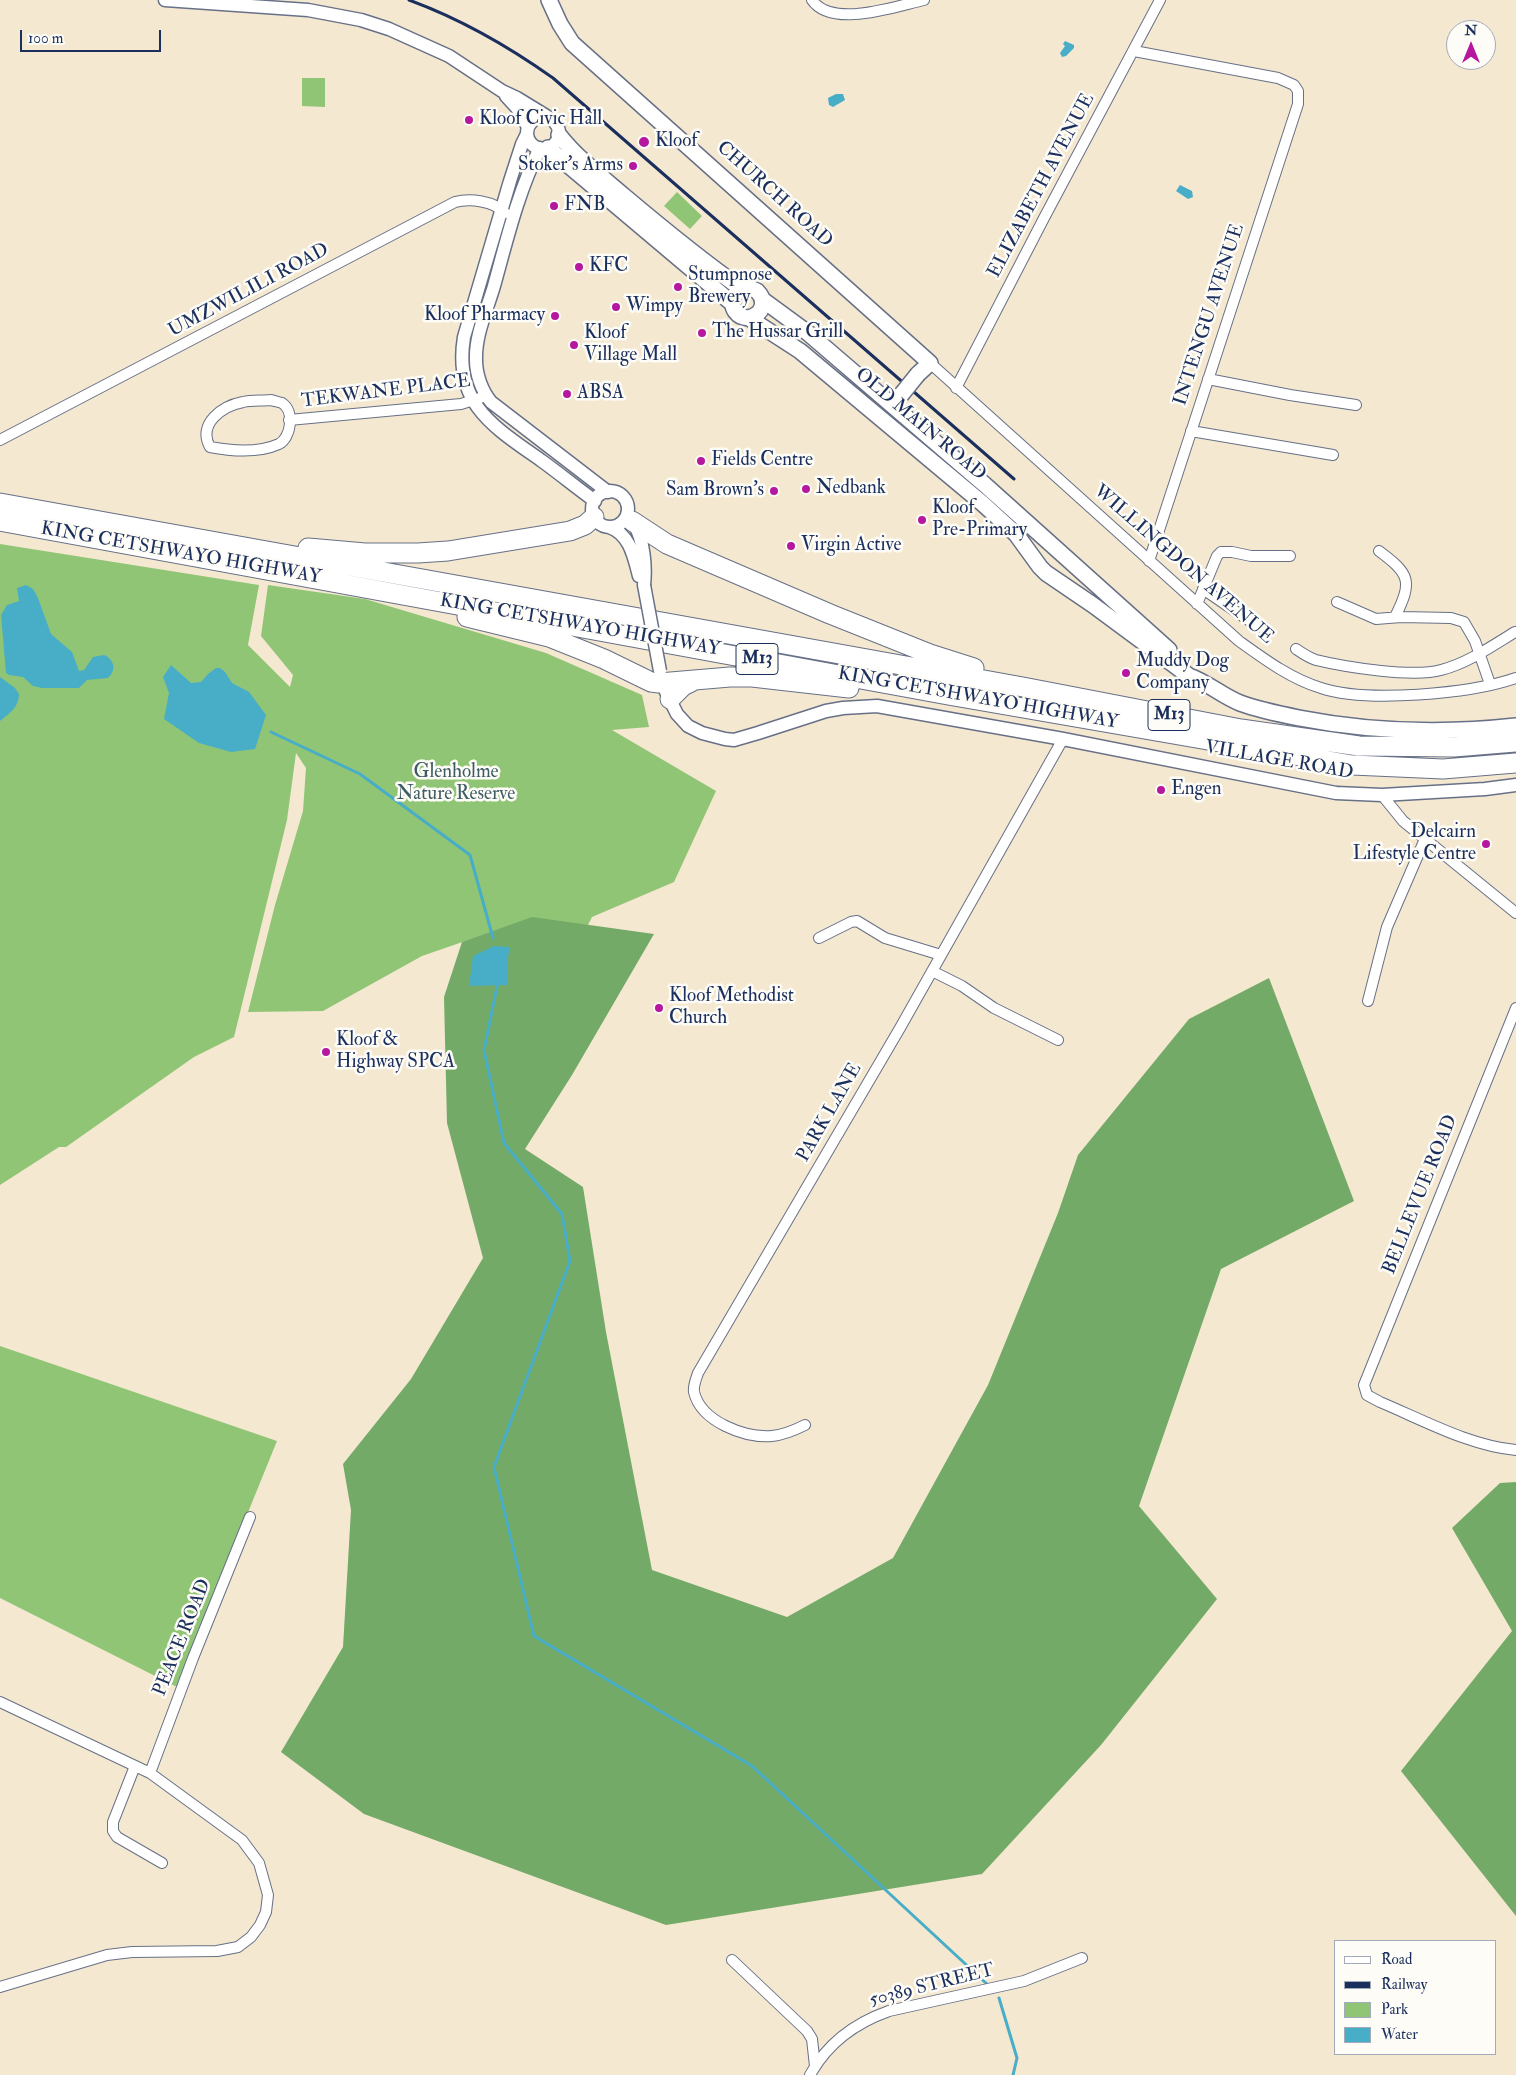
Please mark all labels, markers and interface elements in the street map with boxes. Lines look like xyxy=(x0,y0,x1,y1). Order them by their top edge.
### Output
scale bar xyxy=(22,20,164,52)
north arrow xyxy=(1446,20,1496,70)
text: N xyxy=(1465,22,1477,39)
text: 100 m xyxy=(28,29,63,48)
street label: ELIZABETH AVENUE xyxy=(984,90,1100,282)
place label: Kloof Civic Hall xyxy=(479,109,602,131)
marker: Kloof Civic Hall xyxy=(463,114,475,126)
place label: Kloof xyxy=(655,131,698,153)
marker: Kloof xyxy=(637,135,651,149)
street label: CHURCH ROAD xyxy=(711,137,837,253)
place label: Stoker's Arms xyxy=(518,155,623,177)
marker: Stoker's Arms xyxy=(627,160,639,172)
place label: FNB xyxy=(564,195,605,217)
marker: FNB xyxy=(548,200,560,212)
street label: INTENGU AVENUE xyxy=(1170,221,1250,409)
street label: UMZWILILI ROAD xyxy=(165,239,333,343)
place label: KFC xyxy=(589,256,628,278)
marker: KFC xyxy=(573,261,585,273)
place label: Stumpnose Brewery xyxy=(688,265,772,309)
marker: Stumpnose Brewery xyxy=(672,281,684,293)
place label: Wimpy xyxy=(626,296,683,318)
marker: Wimpy xyxy=(610,301,622,313)
place label: Kloof Pharmacy xyxy=(424,305,545,327)
marker: Kloof Pharmacy xyxy=(549,310,561,322)
place label: The Hussar Grill xyxy=(712,322,843,344)
place label: Kloof Village Mall xyxy=(584,323,677,367)
marker: The Hussar Grill xyxy=(696,327,708,339)
marker: Kloof Village Mall xyxy=(568,339,580,351)
street label: OLD MAIN ROAD xyxy=(850,364,990,486)
street label: TEKWANE PLACE xyxy=(300,370,472,414)
place label: ABSA xyxy=(577,383,624,405)
marker: ABSA xyxy=(561,388,573,400)
place label: Fields Centre xyxy=(711,450,813,472)
marker: Fields Centre xyxy=(695,455,707,467)
place label: Nedbank xyxy=(816,478,886,500)
place label: Sam Brown's xyxy=(666,480,764,502)
street label: WILLINGDON AVENUE xyxy=(1088,481,1278,649)
marker: Nedbank xyxy=(800,483,812,495)
marker: Sam Brown's xyxy=(768,485,780,497)
place label: Kloof Pre-Primary xyxy=(932,498,1027,542)
marker: Kloof Pre-Primary xyxy=(916,514,928,526)
street label: KING CETSHWAYO HIGHWAY xyxy=(39,518,323,590)
place label: Virgin Active xyxy=(801,535,901,557)
marker: Virgin Active xyxy=(785,540,797,552)
street label: KING CETSHWAYO HIGHWAY xyxy=(438,590,722,662)
road number: M13 xyxy=(736,644,778,674)
place label: Muddy Dog Company xyxy=(1136,651,1229,695)
street label: KING CETSHWAYO HIGHWAY xyxy=(836,663,1120,735)
marker: Muddy Dog Company xyxy=(1120,667,1132,679)
road number: M13 xyxy=(1148,700,1190,730)
street label: VILLAGE ROAD xyxy=(1203,737,1355,785)
park label: Glenholme Nature Reserve xyxy=(397,762,515,806)
place label: Engen xyxy=(1171,779,1222,801)
marker: Engen xyxy=(1155,784,1167,796)
place label: Delcairn Lifestyle Centre xyxy=(1353,822,1476,866)
marker: Delcairn Lifestyle Centre xyxy=(1480,838,1492,850)
place label: Kloof Methodist Church xyxy=(669,986,794,1030)
marker: Kloof Methodist Church xyxy=(653,1002,665,1014)
place label: Kloof & Highway SPCA xyxy=(336,1030,455,1074)
marker: Kloof & Highway SPCA xyxy=(320,1046,332,1058)
street label: PARK LANE xyxy=(793,1059,867,1167)
street label: BELLEVUE ROAD xyxy=(1379,1112,1463,1278)
street label: PEACE ROAD xyxy=(149,1576,217,1700)
legend xyxy=(1334,1940,1496,2055)
text: Road xyxy=(1381,1950,1412,1969)
street label: 50389 STREET xyxy=(867,1960,997,2012)
text: Railway xyxy=(1381,1975,1427,1994)
text: Park xyxy=(1381,2000,1408,2019)
text: Water xyxy=(1381,2025,1418,2044)

